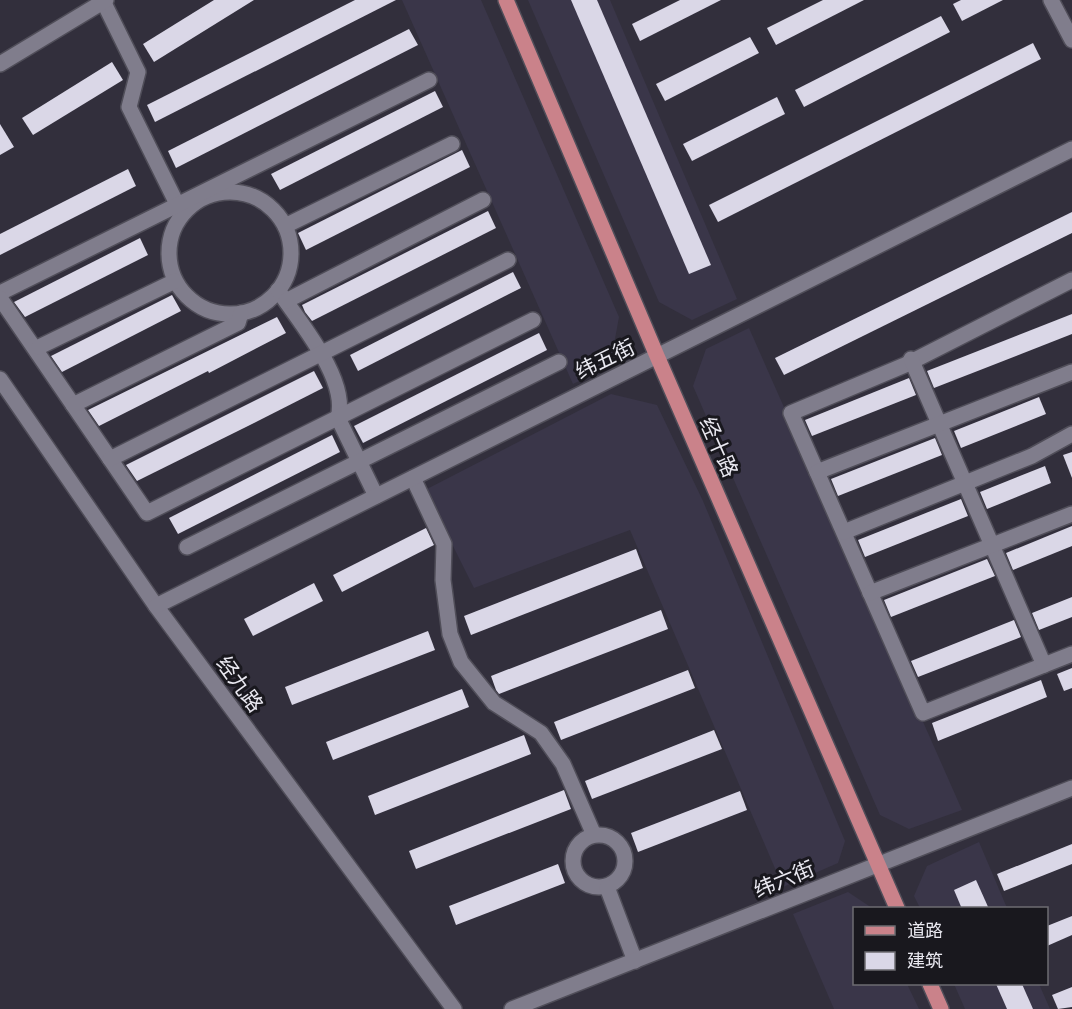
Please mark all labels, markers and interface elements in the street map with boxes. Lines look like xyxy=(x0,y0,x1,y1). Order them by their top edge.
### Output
street label: 纬五街 xyxy=(571,334,639,384)
street label: 经十路 xyxy=(695,413,743,481)
street label: 经九路 xyxy=(211,651,269,717)
street label: 纬六街 xyxy=(750,856,818,902)
legend xyxy=(853,907,1048,985)
text: 道路 xyxy=(907,920,943,941)
text: 建筑 xyxy=(907,950,943,971)

